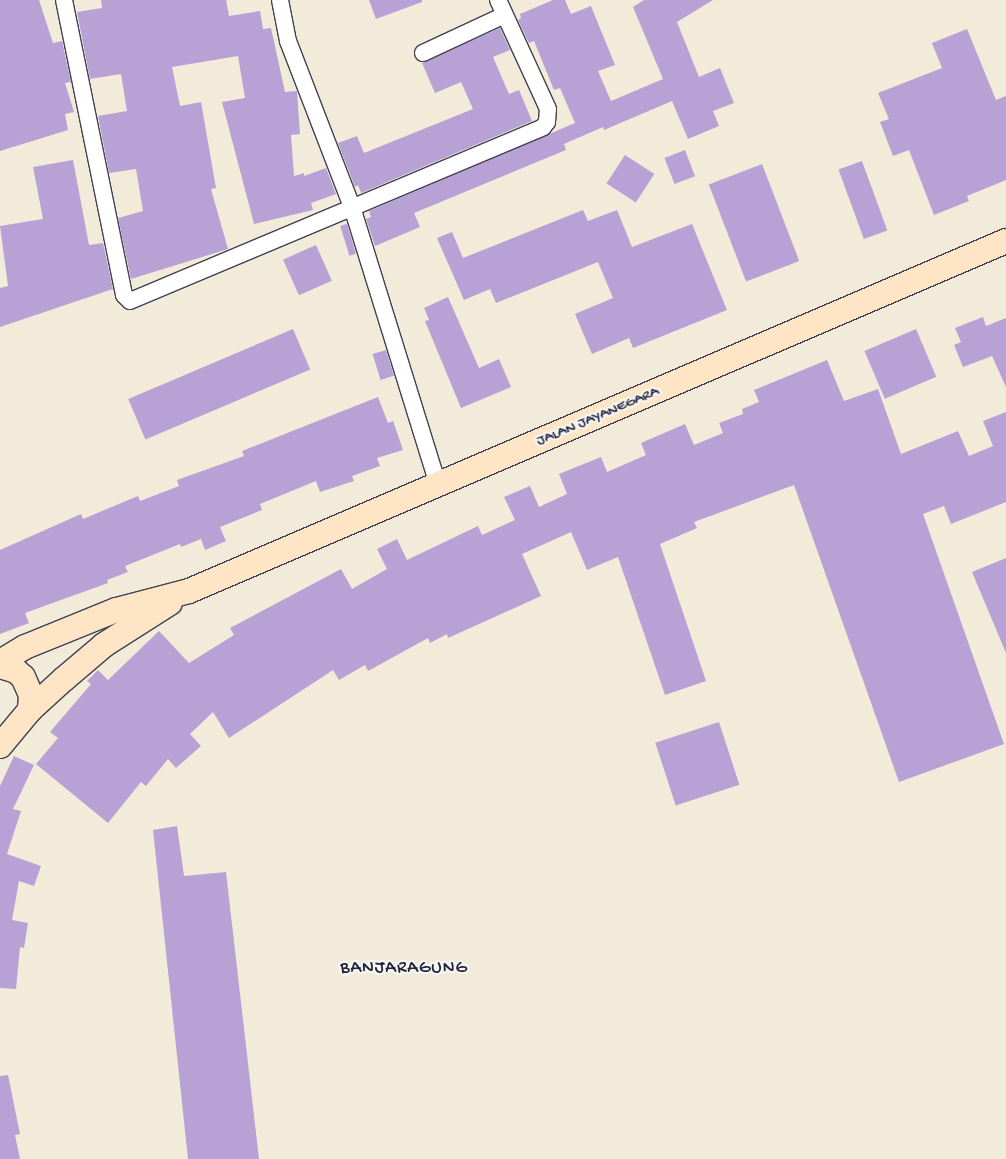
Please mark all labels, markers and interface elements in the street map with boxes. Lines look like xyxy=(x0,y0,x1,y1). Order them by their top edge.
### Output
street label: JALAN JAYANEGARA xyxy=(534,383,662,451)
district label: BANJARAGUNG xyxy=(339,958,469,980)

